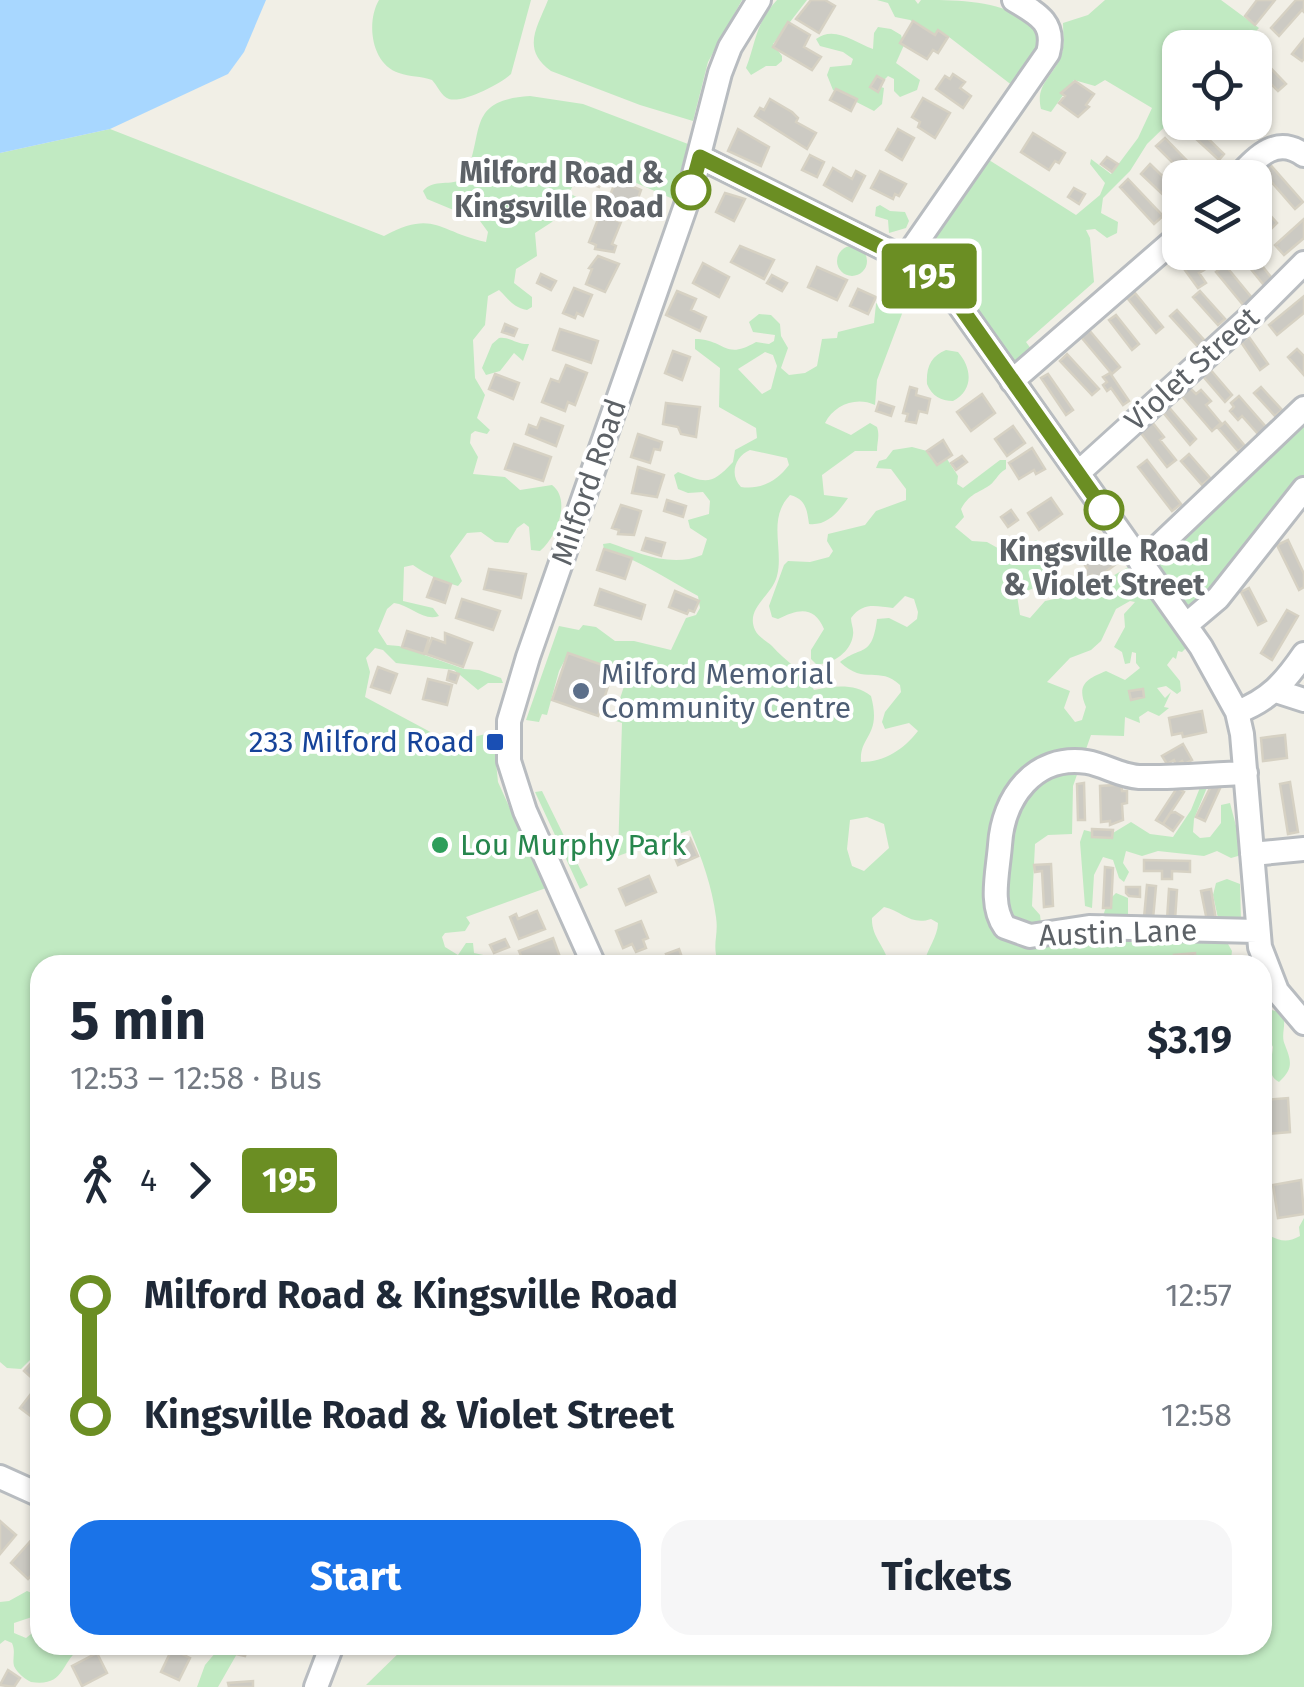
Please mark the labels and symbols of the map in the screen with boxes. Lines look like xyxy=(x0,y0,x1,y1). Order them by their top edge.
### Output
place label: Milford Road & Kingsville Road xyxy=(454,155,664,225)
marker: Milford Road & Kingsville Road xyxy=(672,171,710,209)
line badge: 195 xyxy=(872,244,986,308)
street label: Violet Street xyxy=(1118,299,1267,439)
street label: Milford Road xyxy=(544,394,634,570)
marker: Kingsville Road & Violet Street xyxy=(1085,491,1123,529)
place label: Kingsville Road & Violet Street xyxy=(999,533,1209,603)
place label: Milford Memorial Community Centre xyxy=(601,656,851,726)
marker: Milford Memorial Community Centre xyxy=(570,680,592,702)
place label: 233 Milford Road xyxy=(249,724,475,760)
marker: 233 Milford Road xyxy=(484,731,506,753)
place label: Lou Murphy Park xyxy=(460,827,687,863)
marker: Lou Murphy Park xyxy=(429,834,451,856)
street label: Austin Lane xyxy=(1038,912,1198,954)

